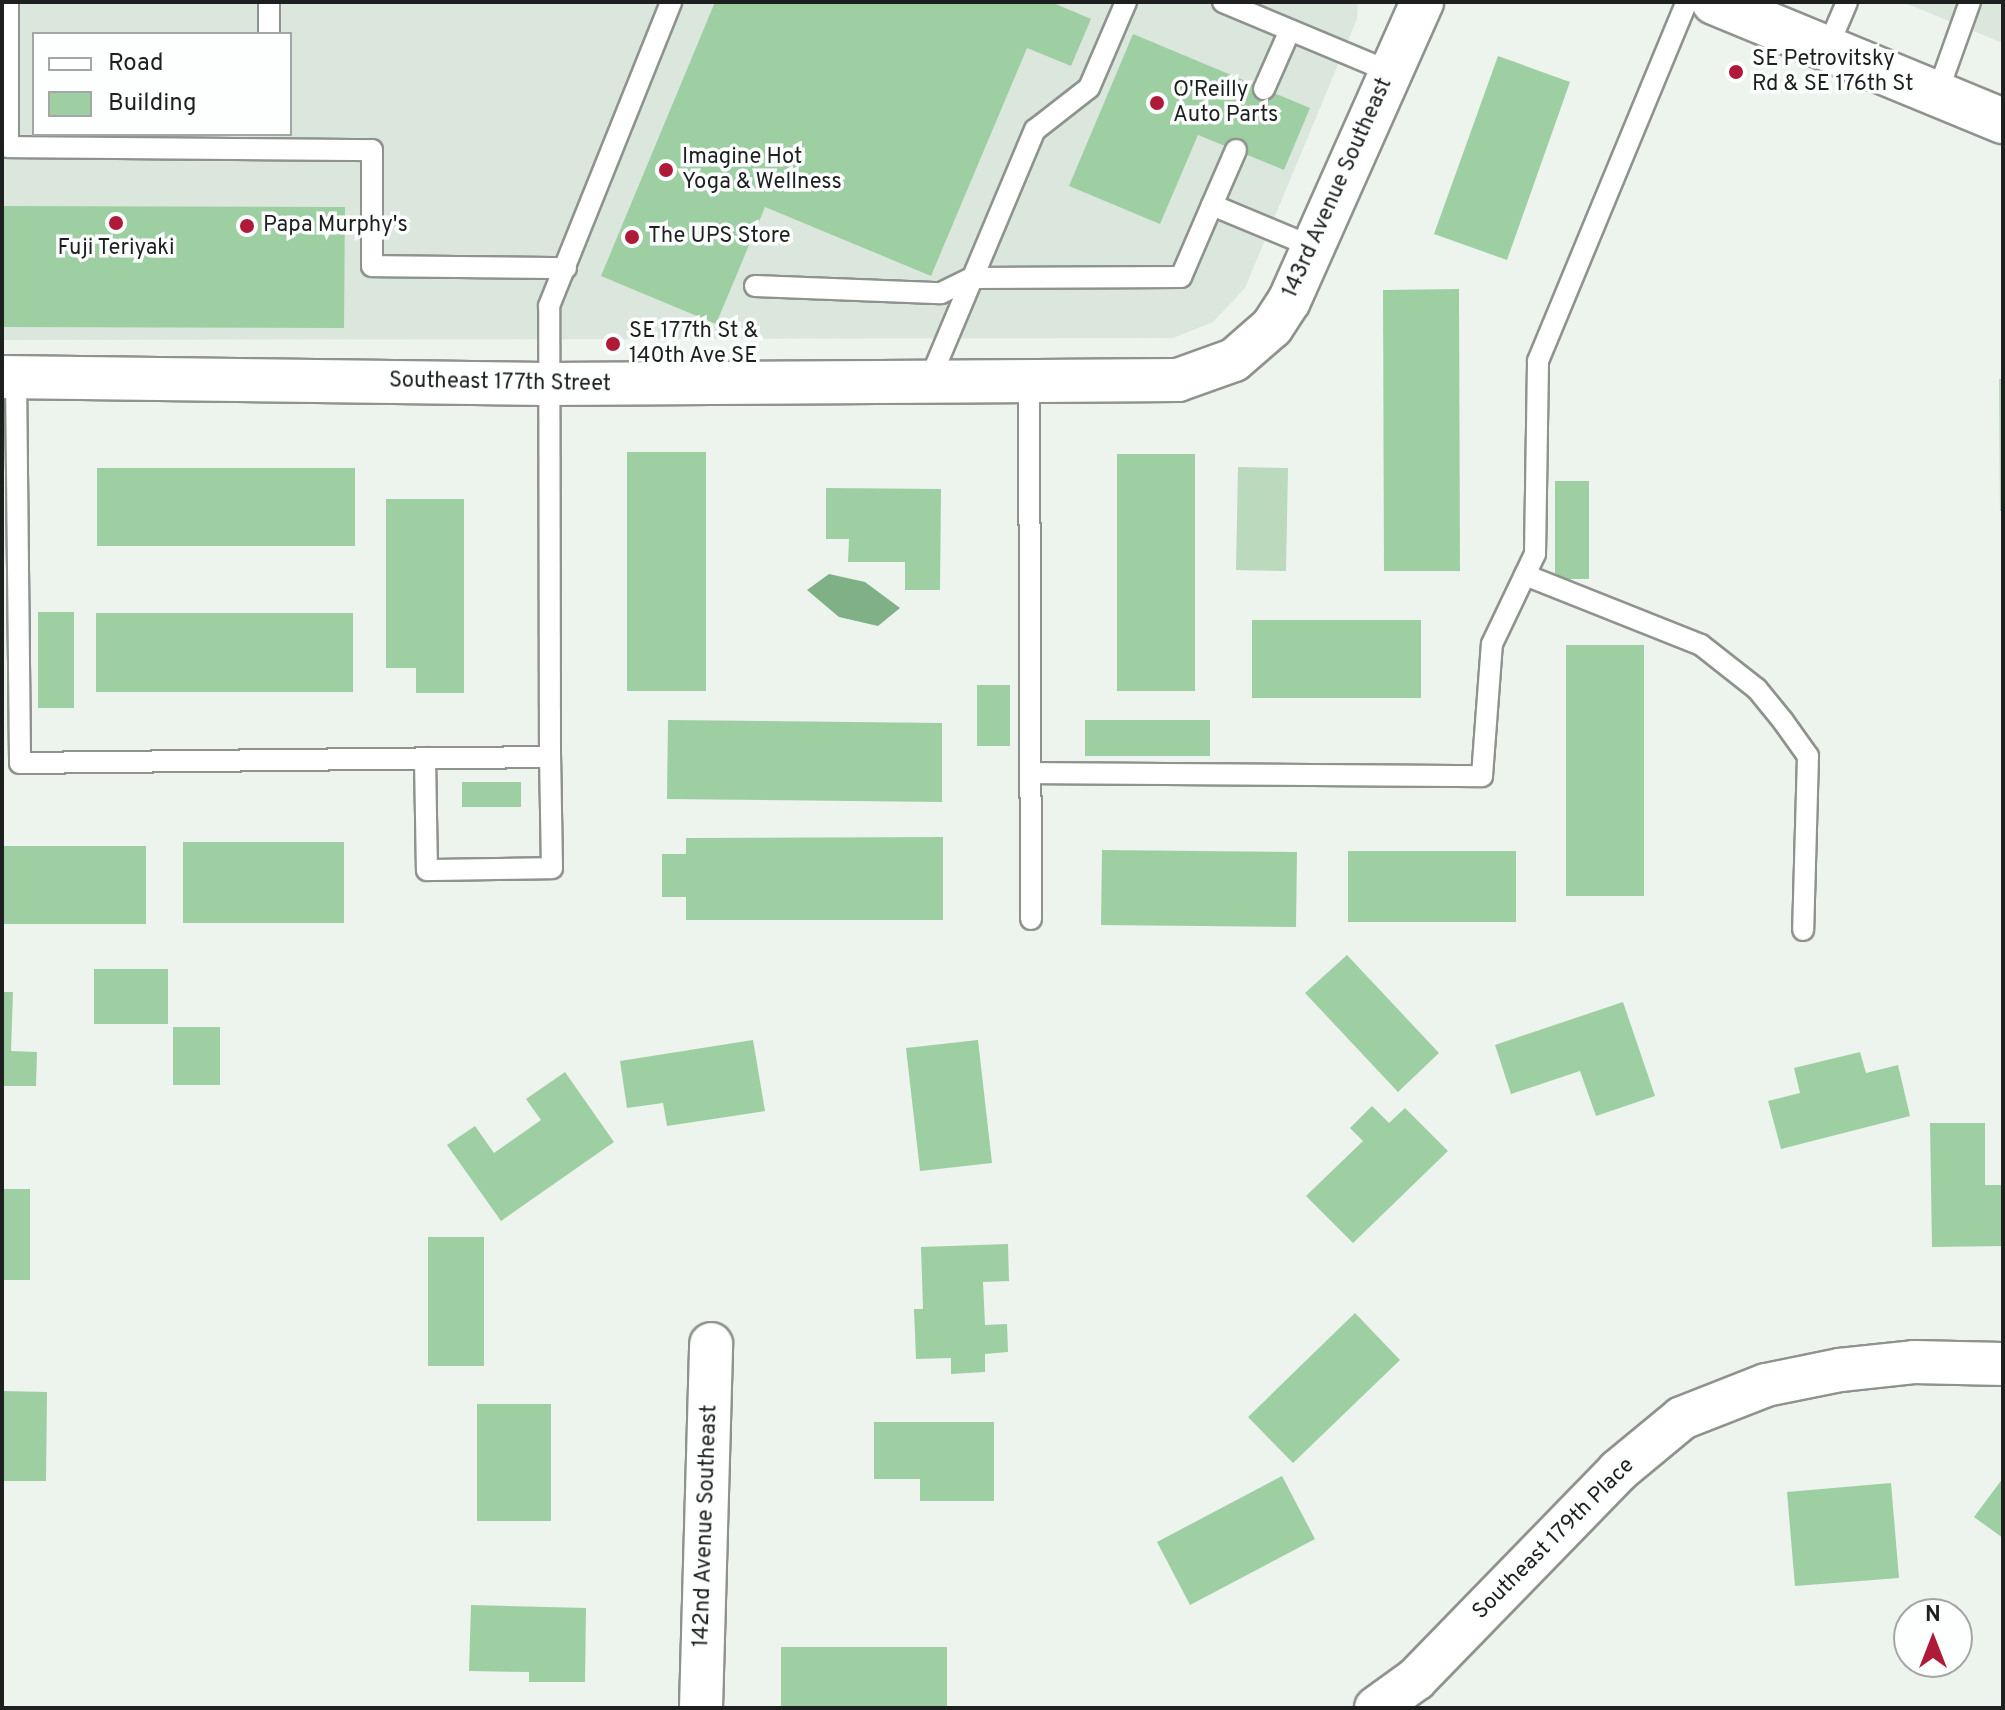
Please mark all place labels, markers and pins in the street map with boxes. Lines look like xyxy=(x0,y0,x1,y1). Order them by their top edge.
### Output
place label: SE Petrovitsky Rd & SE 176th St xyxy=(1752,46,1914,98)
marker: SE Petrovitsky Rd & SE 176th St xyxy=(1727,63,1745,81)
place label: O'Reilly Auto Parts xyxy=(1173,77,1278,128)
marker: O'Reilly Auto Parts xyxy=(1148,94,1166,112)
place label: Imagine Hot Yoga & Wellness xyxy=(682,144,842,196)
marker: Imagine Hot Yoga & Wellness xyxy=(657,161,675,179)
place label: Papa Murphy's xyxy=(263,213,408,239)
marker: Fuji Teriyaki xyxy=(107,214,125,232)
marker: Papa Murphy's xyxy=(238,217,256,235)
place label: The UPS Store xyxy=(648,224,791,250)
marker: The UPS Store xyxy=(623,228,641,246)
place label: Fuji Teriyaki xyxy=(57,236,175,262)
place label: SE 177th St & 140th Ave SE xyxy=(629,318,758,370)
marker: SE 177th St & 140th Ave SE xyxy=(604,335,622,353)

